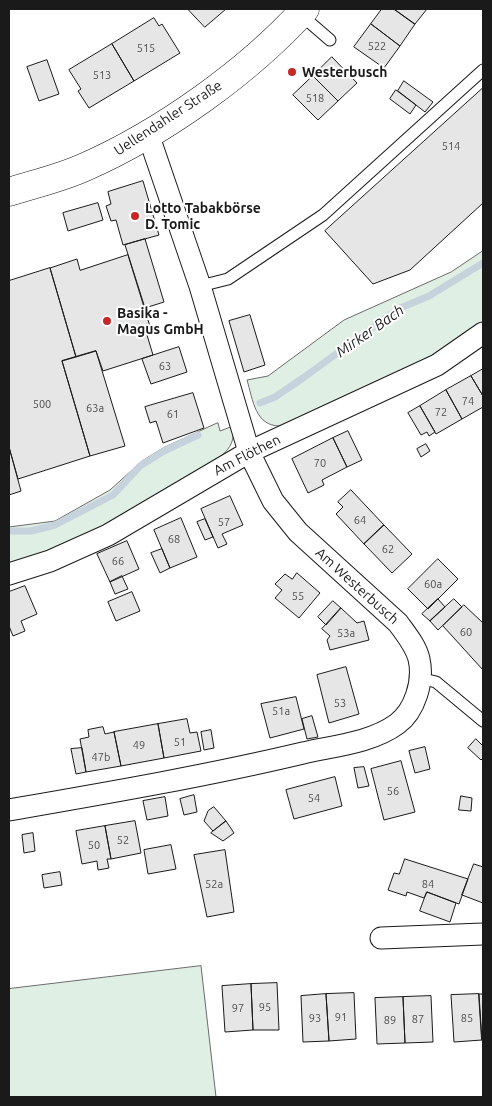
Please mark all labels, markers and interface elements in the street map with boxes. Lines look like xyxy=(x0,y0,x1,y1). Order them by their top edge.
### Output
house number: 522 xyxy=(368,39,386,53)
house number: 515 xyxy=(137,41,155,55)
place label: Westerbusch xyxy=(302,64,387,80)
marker: Westerbusch xyxy=(286,66,298,78)
house number: 513 xyxy=(93,68,111,82)
street label: Uellendahler Straße xyxy=(111,77,225,159)
house number: 518 xyxy=(306,91,324,105)
house number: 514 xyxy=(442,139,460,153)
place label: Lotto Tabakbörse D. Tomic xyxy=(145,200,261,232)
marker: Lotto Tabakbörse D. Tomic xyxy=(129,210,141,222)
water label: Mirker Bach xyxy=(333,301,407,361)
place label: Basika - Magus GmbH xyxy=(117,305,204,338)
marker: Basika - Magus GmbH xyxy=(101,315,113,327)
house number: 63 xyxy=(159,359,171,373)
house number: 74 xyxy=(462,394,474,408)
house number: 500 xyxy=(33,397,51,411)
house number: 63a xyxy=(86,401,104,415)
house number: 72 xyxy=(435,405,447,419)
house number: 61 xyxy=(167,407,179,421)
street label: Am Flöthen xyxy=(211,431,283,479)
house number: 70 xyxy=(314,456,326,470)
house number: 64 xyxy=(354,513,366,527)
house number: 57 xyxy=(218,515,230,529)
house number: 68 xyxy=(168,532,180,546)
house number: 62 xyxy=(382,542,394,556)
street label: Am Westerbusch xyxy=(312,544,402,628)
house number: 66 xyxy=(112,554,124,568)
house number: 60a xyxy=(424,577,442,591)
house number: 55 xyxy=(292,589,304,603)
house number: 60 xyxy=(460,625,472,639)
house number: 53a xyxy=(337,626,355,640)
house number: 53 xyxy=(334,696,346,710)
house number: 51a xyxy=(272,704,290,718)
house number: 51 xyxy=(174,735,186,749)
house number: 49 xyxy=(133,738,145,752)
house number: 47b xyxy=(92,750,110,764)
house number: 56 xyxy=(387,784,399,798)
house number: 54 xyxy=(308,791,320,805)
house number: 52 xyxy=(117,833,129,847)
house number: 50 xyxy=(88,838,100,852)
house number: 52a xyxy=(205,877,223,891)
house number: 84 xyxy=(422,877,434,891)
house number: 95 xyxy=(259,1000,271,1014)
house number: 97 xyxy=(232,1001,244,1015)
house number: 91 xyxy=(335,1010,347,1024)
house number: 93 xyxy=(309,1011,321,1025)
house number: 85 xyxy=(461,1011,473,1025)
house number: 87 xyxy=(412,1012,424,1026)
house number: 89 xyxy=(384,1013,396,1027)

